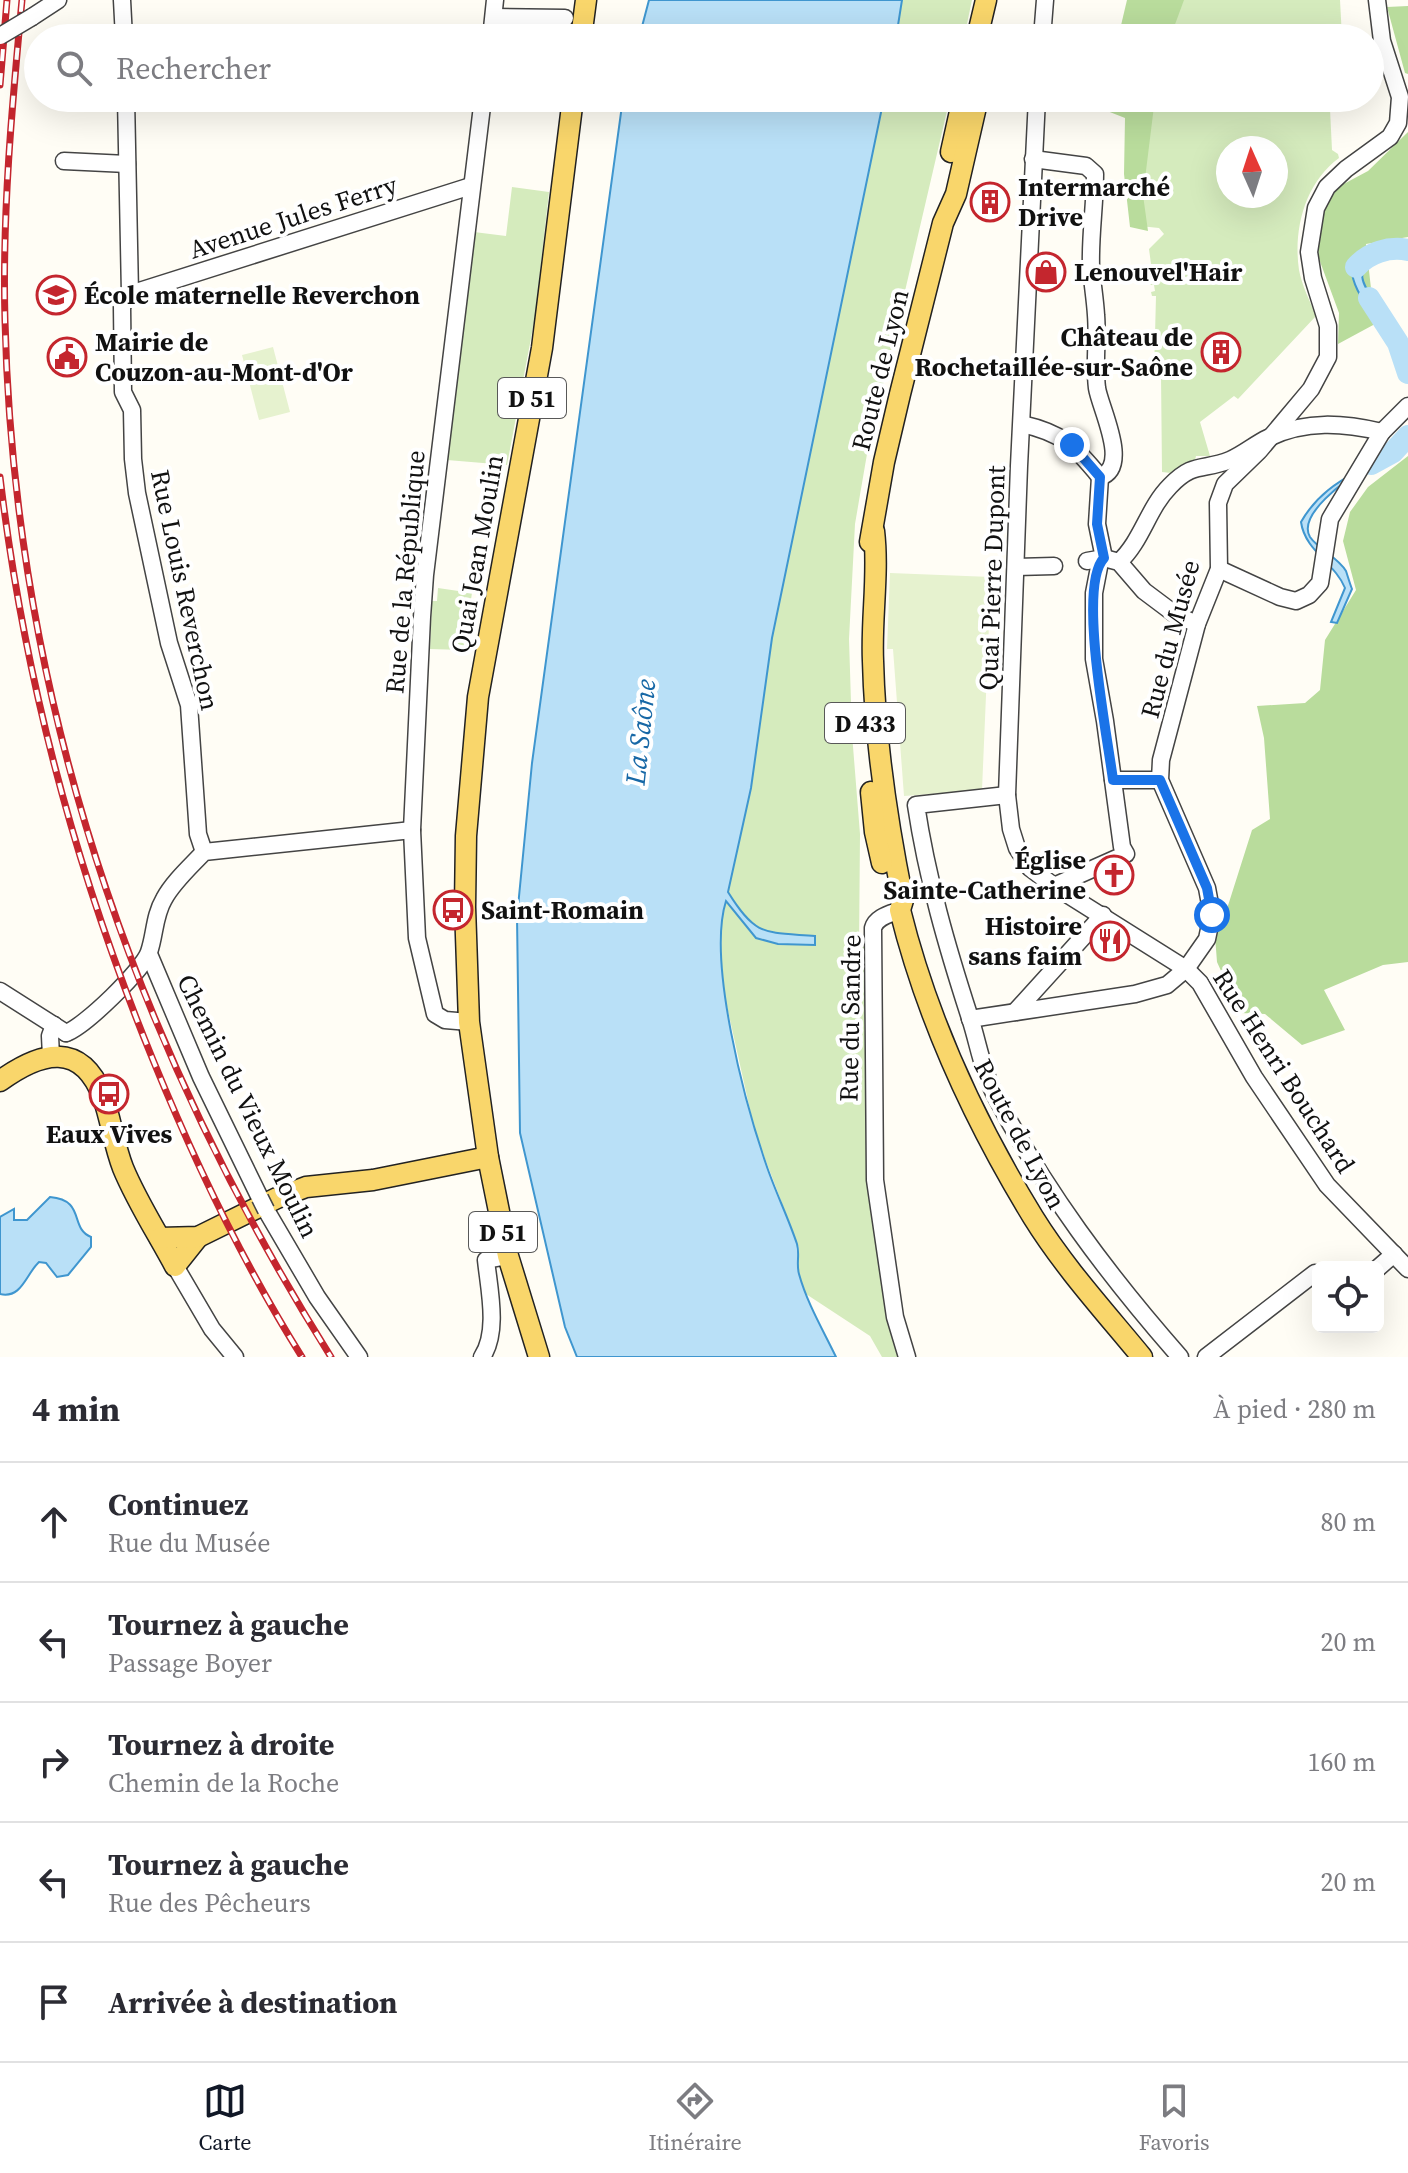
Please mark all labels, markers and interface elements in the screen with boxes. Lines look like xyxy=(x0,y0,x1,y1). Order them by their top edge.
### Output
search box xyxy=(24,24,1384,112)
icon: search xyxy=(52,46,96,90)
text: Rechercher xyxy=(116,48,271,89)
north arrow xyxy=(1216,136,1288,208)
street label: Avenue Jules Ferry xyxy=(184,166,402,268)
place label: Intermarché Drive xyxy=(1018,169,1170,235)
building icon: Intermarché Drive xyxy=(969,181,1011,223)
shop icon: Lenouvel'Hair xyxy=(1025,251,1067,293)
place label: Lenouvel'Hair xyxy=(1074,254,1243,290)
school or university icon: École maternelle Reverchon xyxy=(35,274,77,316)
place label: École maternelle Reverchon xyxy=(84,277,420,313)
street label: Route de Lyon xyxy=(843,286,917,454)
place label: Château de Rochetaillée-sur-Saône xyxy=(915,319,1193,385)
place label: Mairie de Couzon-au-Mont-d'Or xyxy=(95,324,354,390)
building icon: Château de Rochetaillée-sur-Saône xyxy=(1200,331,1242,373)
public building icon: Mairie de Couzon-au-Mont-d'Or xyxy=(46,336,88,378)
road number: D 51 xyxy=(498,378,566,418)
route end xyxy=(1054,427,1090,463)
street label: Rue de la République xyxy=(376,449,434,695)
street label: Quai Jean Moulin xyxy=(442,452,512,656)
street label: Quai Pierre Dupont xyxy=(970,464,1014,691)
street label: Rue Louis Reverchon xyxy=(142,466,228,714)
street label: Rue du Musée xyxy=(1132,556,1208,722)
water label: La Saône xyxy=(615,677,665,788)
road number: D 433 xyxy=(825,703,905,743)
place label: Église Sainte-Catherine xyxy=(883,842,1086,908)
church icon: Église Sainte-Catherine xyxy=(1093,854,1135,896)
bus stop icon: Saint-Romain xyxy=(432,889,474,931)
place label: Saint-Romain xyxy=(481,892,644,928)
route start xyxy=(1194,897,1230,933)
place label: Histoire sans faim xyxy=(968,908,1082,974)
restaurant icon: Histoire sans faim xyxy=(1089,920,1131,962)
street label: Rue du Sandre xyxy=(831,934,869,1102)
street label: Rue Henri Bouchard xyxy=(1204,962,1364,1180)
street label: Chemin du Vieux Moulin xyxy=(168,968,328,1244)
street label: Route de Lyon xyxy=(965,1053,1075,1215)
bus stop icon: Eaux Vives xyxy=(88,1073,130,1115)
place label: Eaux Vives xyxy=(46,1116,173,1152)
road number: D 51 xyxy=(469,1212,537,1252)
map controls xyxy=(1312,1261,1384,1333)
button: locate xyxy=(1312,1261,1384,1333)
text: 4 min xyxy=(32,1386,120,1432)
text: À pied · 280 m xyxy=(1213,1391,1376,1427)
text: Continuez xyxy=(108,1484,248,1525)
icon: ahead xyxy=(32,1500,76,1544)
text: 80 m xyxy=(1321,1504,1376,1540)
text: Rue du Musée xyxy=(108,1525,270,1561)
text: Tournez à gauche xyxy=(108,1604,349,1645)
icon: left xyxy=(32,1620,76,1664)
text: 20 m xyxy=(1321,1624,1376,1660)
text: Passage Boyer xyxy=(108,1645,272,1681)
text: Tournez à droite xyxy=(108,1724,334,1765)
icon: right xyxy=(32,1740,76,1784)
text: 160 m xyxy=(1308,1744,1376,1780)
text: Chemin de la Roche xyxy=(108,1765,339,1801)
text: Tournez à gauche xyxy=(108,1844,349,1885)
icon: left xyxy=(32,1860,76,1904)
text: 20 m xyxy=(1321,1864,1376,1900)
text: Rue des Pêcheurs xyxy=(108,1885,311,1921)
icon: arrive xyxy=(32,1980,76,2024)
text: Arrivée à destination xyxy=(108,1982,398,2023)
tab: Carte xyxy=(198,2079,252,2157)
tab: Itinéraire xyxy=(648,2079,742,2157)
tab: Favoris xyxy=(1139,2079,1210,2157)

